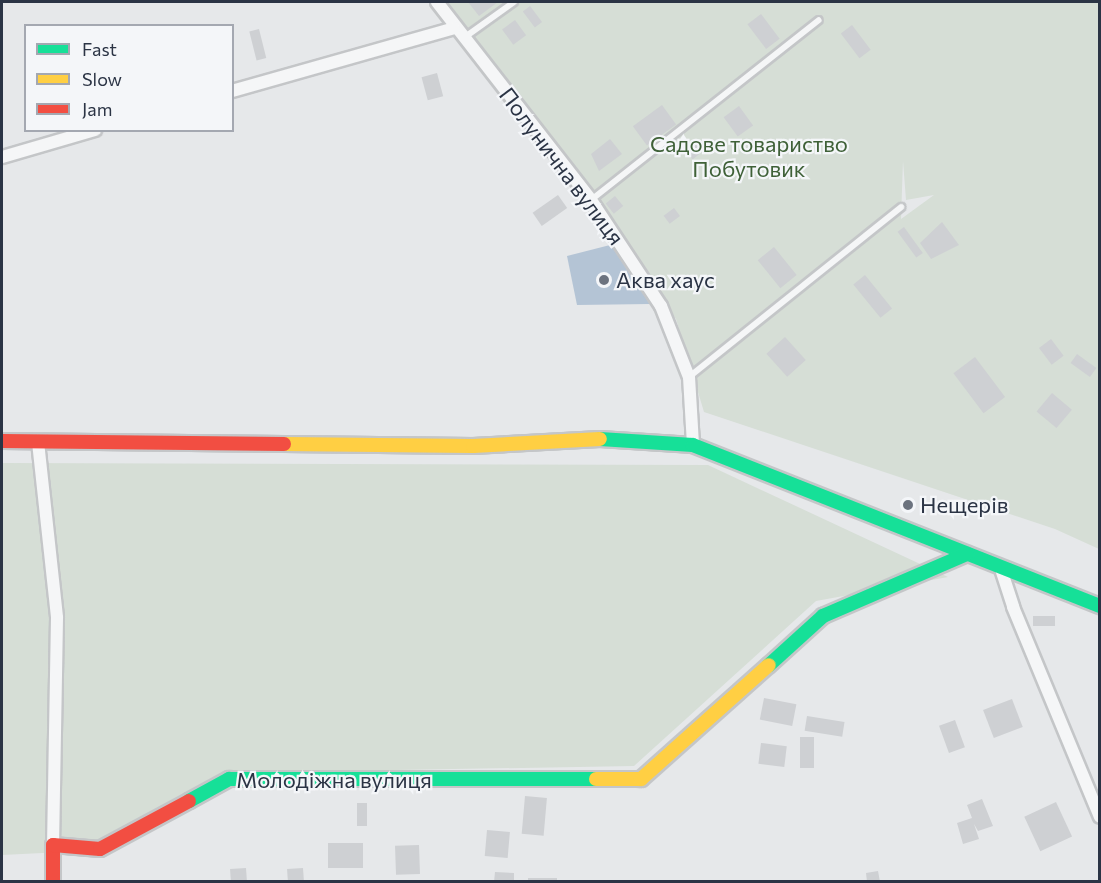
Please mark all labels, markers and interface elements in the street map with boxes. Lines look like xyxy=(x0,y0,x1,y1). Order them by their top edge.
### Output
legend xyxy=(24,24,234,132)
text: Fast xyxy=(82,38,117,60)
text: Slow xyxy=(82,68,122,90)
street label: Полунична вулиця xyxy=(494,82,630,250)
text: Jam xyxy=(82,98,112,120)
park label: Садове товариство Побутовик xyxy=(650,130,848,182)
place label: Аква хаус xyxy=(616,267,715,293)
marker: Аква хаус xyxy=(597,273,611,287)
place label: Нещерів xyxy=(920,492,1009,518)
marker: Нещерів xyxy=(901,498,915,512)
street label: Молодіжна вулиця xyxy=(236,767,432,793)

